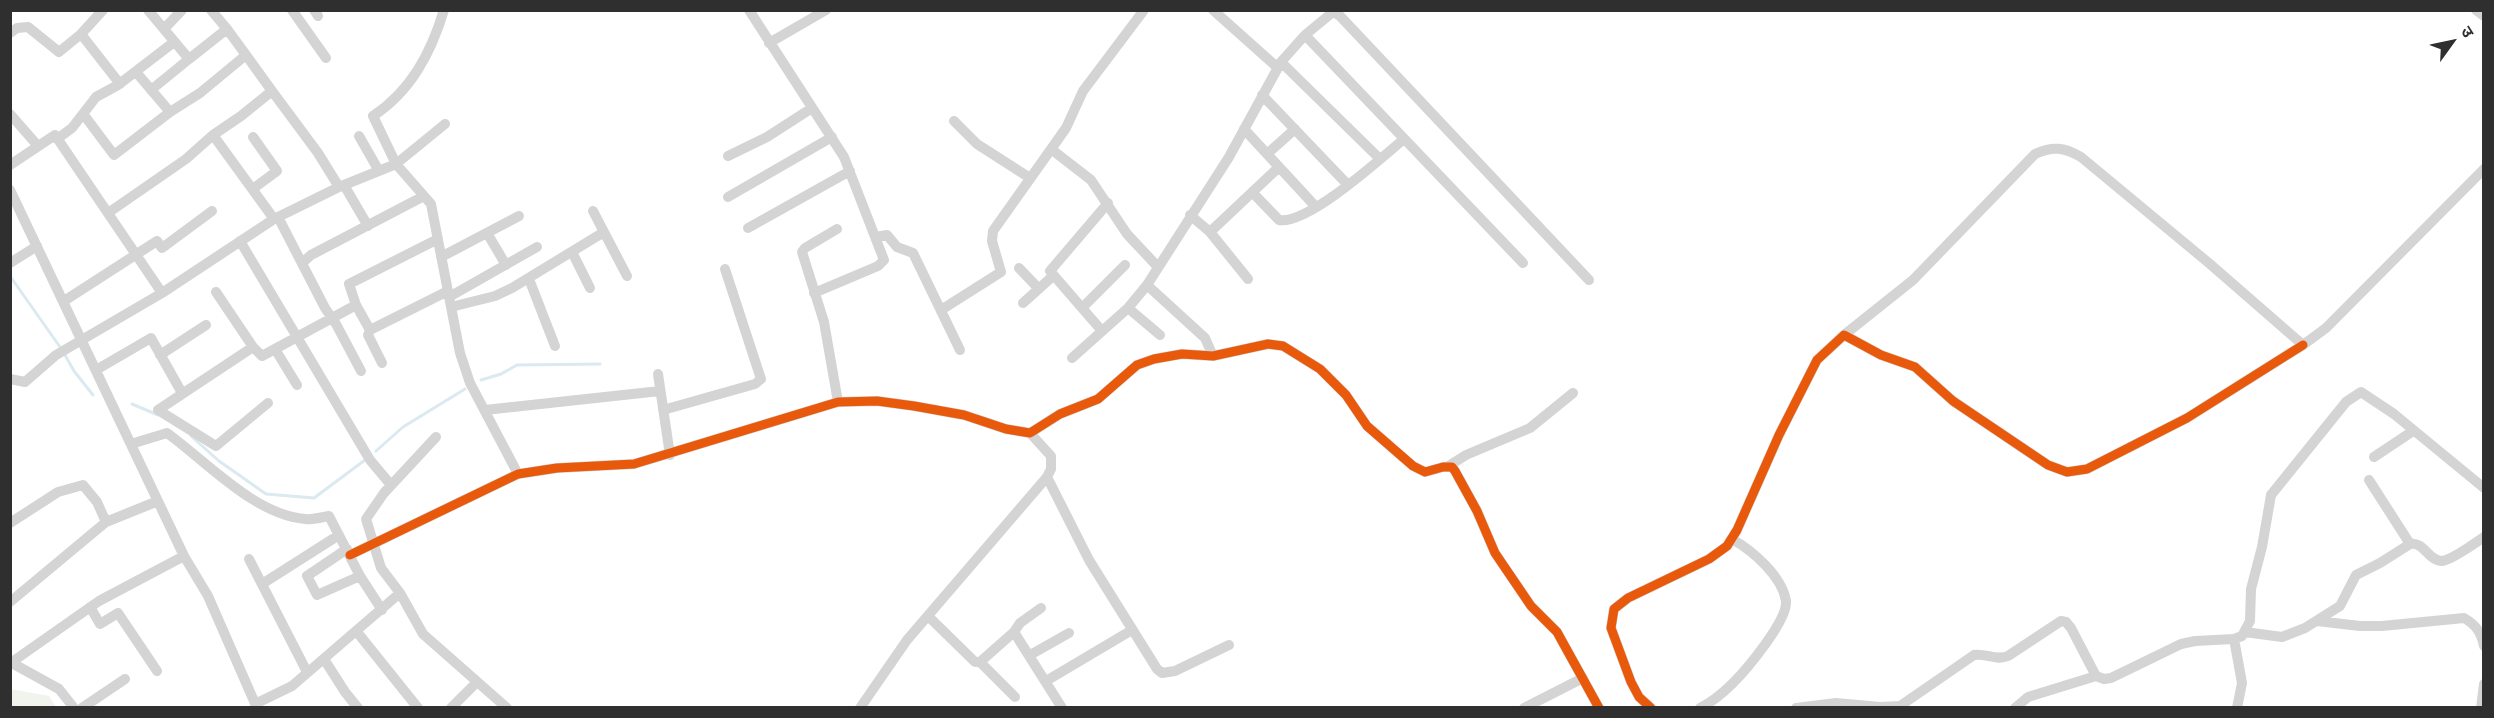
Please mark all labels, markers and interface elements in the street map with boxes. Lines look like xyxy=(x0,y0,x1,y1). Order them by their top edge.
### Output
north arrow xyxy=(2422,12,2482,72)
text: उ xyxy=(2457,23,2478,41)

